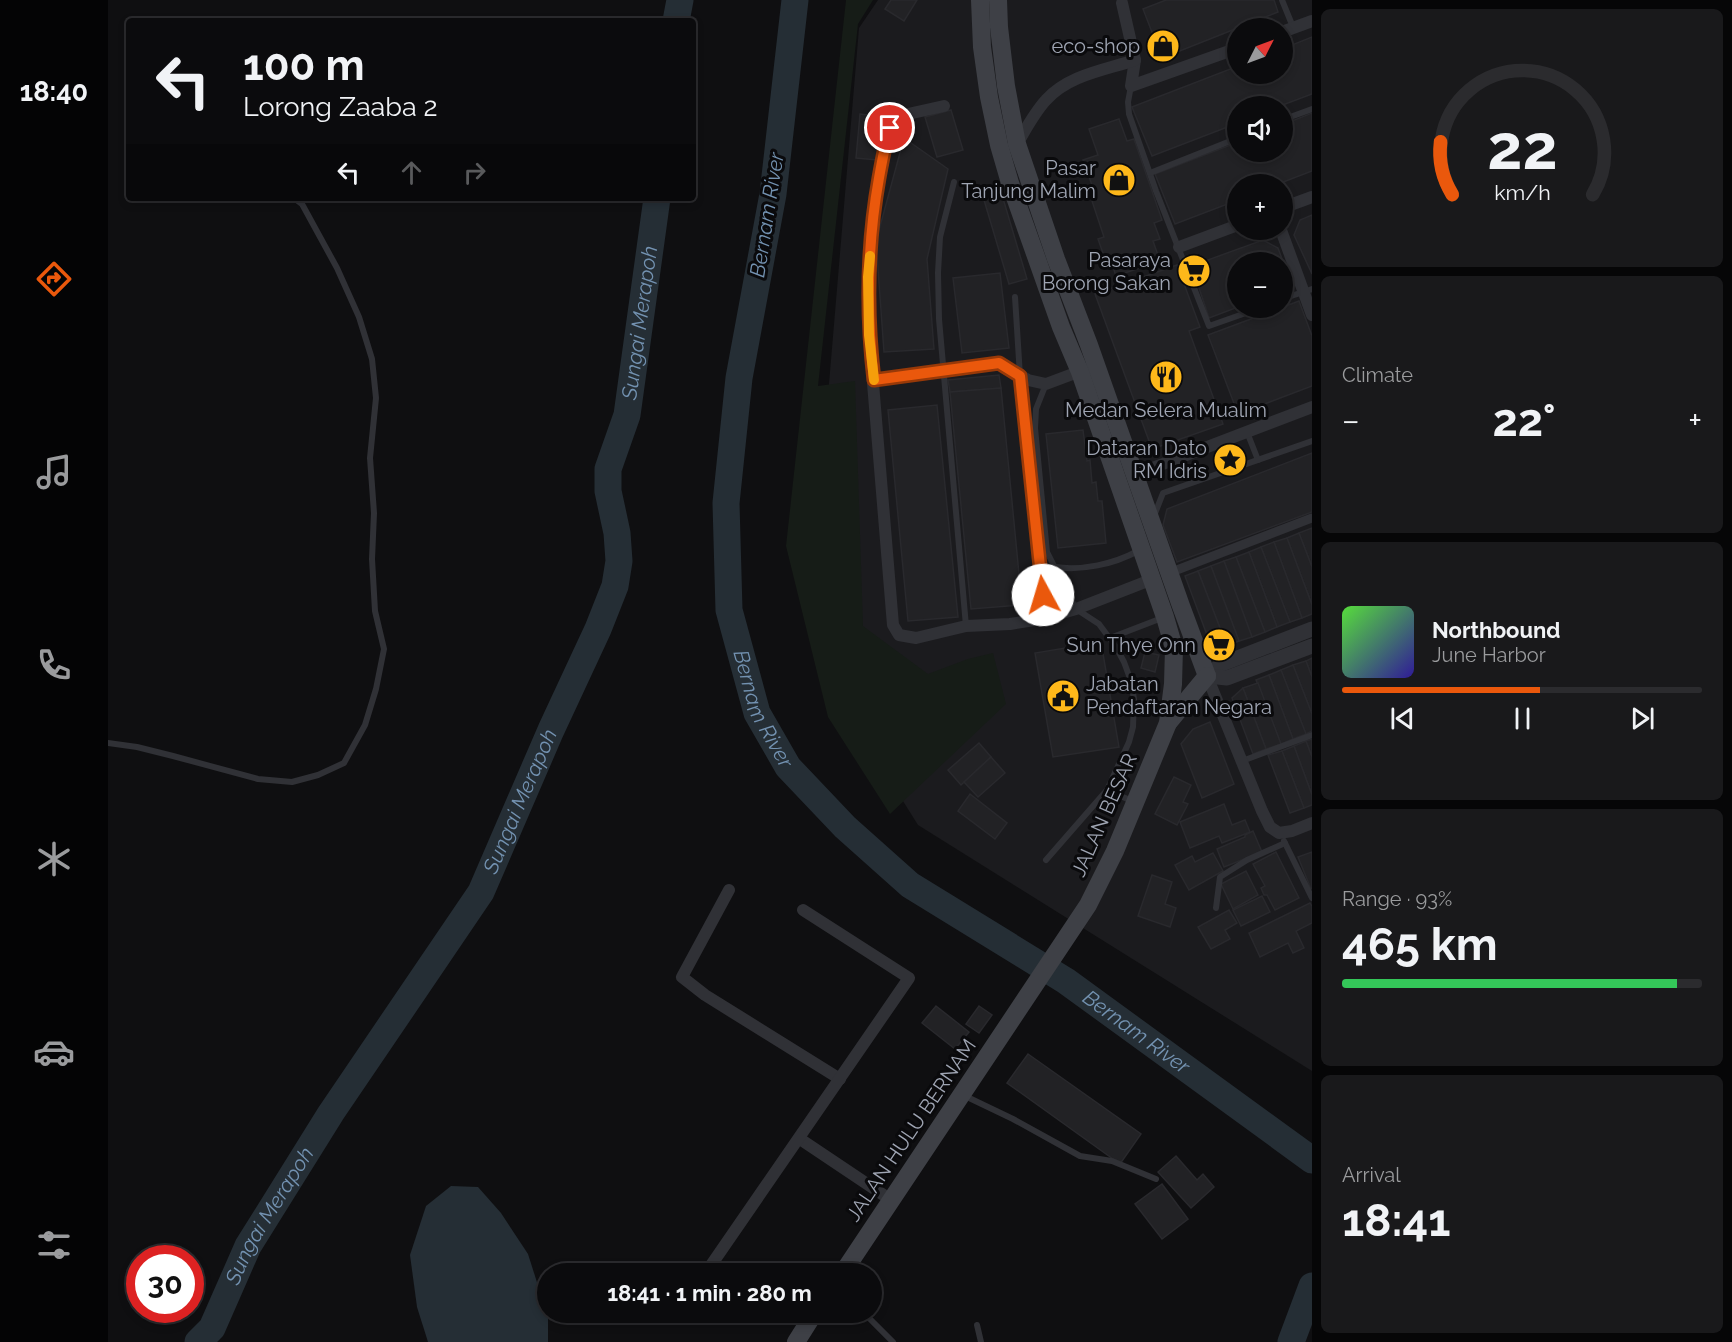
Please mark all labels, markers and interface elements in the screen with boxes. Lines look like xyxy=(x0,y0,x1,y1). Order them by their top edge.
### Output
north arrow xyxy=(1227,18,1293,84)
map controls xyxy=(1227,18,1293,318)
shop icon: eco-shop xyxy=(1145,28,1181,64)
place label: eco-shop xyxy=(1051,34,1140,58)
text: 100 m xyxy=(243,41,365,90)
icon: left xyxy=(144,42,222,120)
text: 18:40 xyxy=(20,76,88,107)
text: Lorong Zaaba 2 xyxy=(243,91,438,122)
button: sound xyxy=(1227,96,1293,162)
pin xyxy=(864,102,915,153)
text: 22 xyxy=(1487,110,1557,184)
icon: arrive xyxy=(873,111,906,144)
water label: Bernam River xyxy=(744,150,789,279)
icon: left xyxy=(332,156,365,189)
icon: ahead xyxy=(395,156,428,189)
icon: right xyxy=(458,156,491,189)
place label: Pasar Tanjung Malim xyxy=(961,156,1096,203)
shop icon: Pasar Tanjung Malim xyxy=(1101,162,1137,198)
button: + xyxy=(1227,174,1293,240)
text: km/h xyxy=(1494,180,1550,205)
water label: Sungai Merapoh xyxy=(616,244,662,402)
place label: Pasaraya Borong Sakan xyxy=(1042,248,1171,295)
button: − xyxy=(1227,252,1293,318)
supermarket icon: Pasaraya Borong Sakan xyxy=(1176,253,1212,289)
icon: directions xyxy=(33,258,75,300)
restaurant icon: Medan Selera Mualim xyxy=(1148,359,1184,395)
text: Climate xyxy=(1342,363,1413,387)
text: 22° xyxy=(1492,394,1556,447)
place label: Medan Selera Mualim xyxy=(1065,398,1267,422)
text: − xyxy=(1342,401,1360,440)
text: + xyxy=(1688,401,1702,440)
place label: Dataran Dato RM Idris xyxy=(1086,436,1207,483)
place icon: Dataran Dato RM Idris xyxy=(1212,442,1248,478)
icon: music xyxy=(33,451,75,493)
position arrow xyxy=(1011,563,1075,627)
text: Northbound xyxy=(1432,617,1561,643)
supermarket icon: Sun Thye Onn xyxy=(1201,627,1237,663)
place label: Sun Thye Onn xyxy=(1067,633,1196,657)
text: June Harbor xyxy=(1432,643,1546,667)
icon: phone xyxy=(33,644,75,686)
water label: Bernam River xyxy=(728,647,799,773)
place label: Jabatan Pendaftaran Negara xyxy=(1086,672,1272,719)
public building icon: Jabatan Pendaftaran Negara xyxy=(1045,678,1081,714)
icon: previous xyxy=(1386,702,1419,735)
icon: pause xyxy=(1506,702,1539,735)
icon: next xyxy=(1626,702,1659,735)
water label: Sungai Merapoh xyxy=(477,725,562,878)
street label: JALAN BESAR xyxy=(1066,750,1142,880)
icon: climate xyxy=(33,838,75,880)
text: Range · 93% xyxy=(1342,887,1452,911)
text: 465 km xyxy=(1342,918,1498,971)
water label: Bernam River xyxy=(1078,985,1196,1079)
icon: car xyxy=(33,1031,75,1073)
street label: JALAN HULU BERNAM xyxy=(841,1034,981,1226)
water label: Sungai Merapoh xyxy=(219,1142,319,1289)
text: Arrival xyxy=(1342,1163,1401,1187)
text: 18:41 xyxy=(1342,1194,1450,1247)
icon: filters xyxy=(33,1224,75,1266)
speed limit sign: 30 xyxy=(126,1245,204,1323)
text: 18:41 · 1 min · 280 m xyxy=(607,1280,812,1306)

